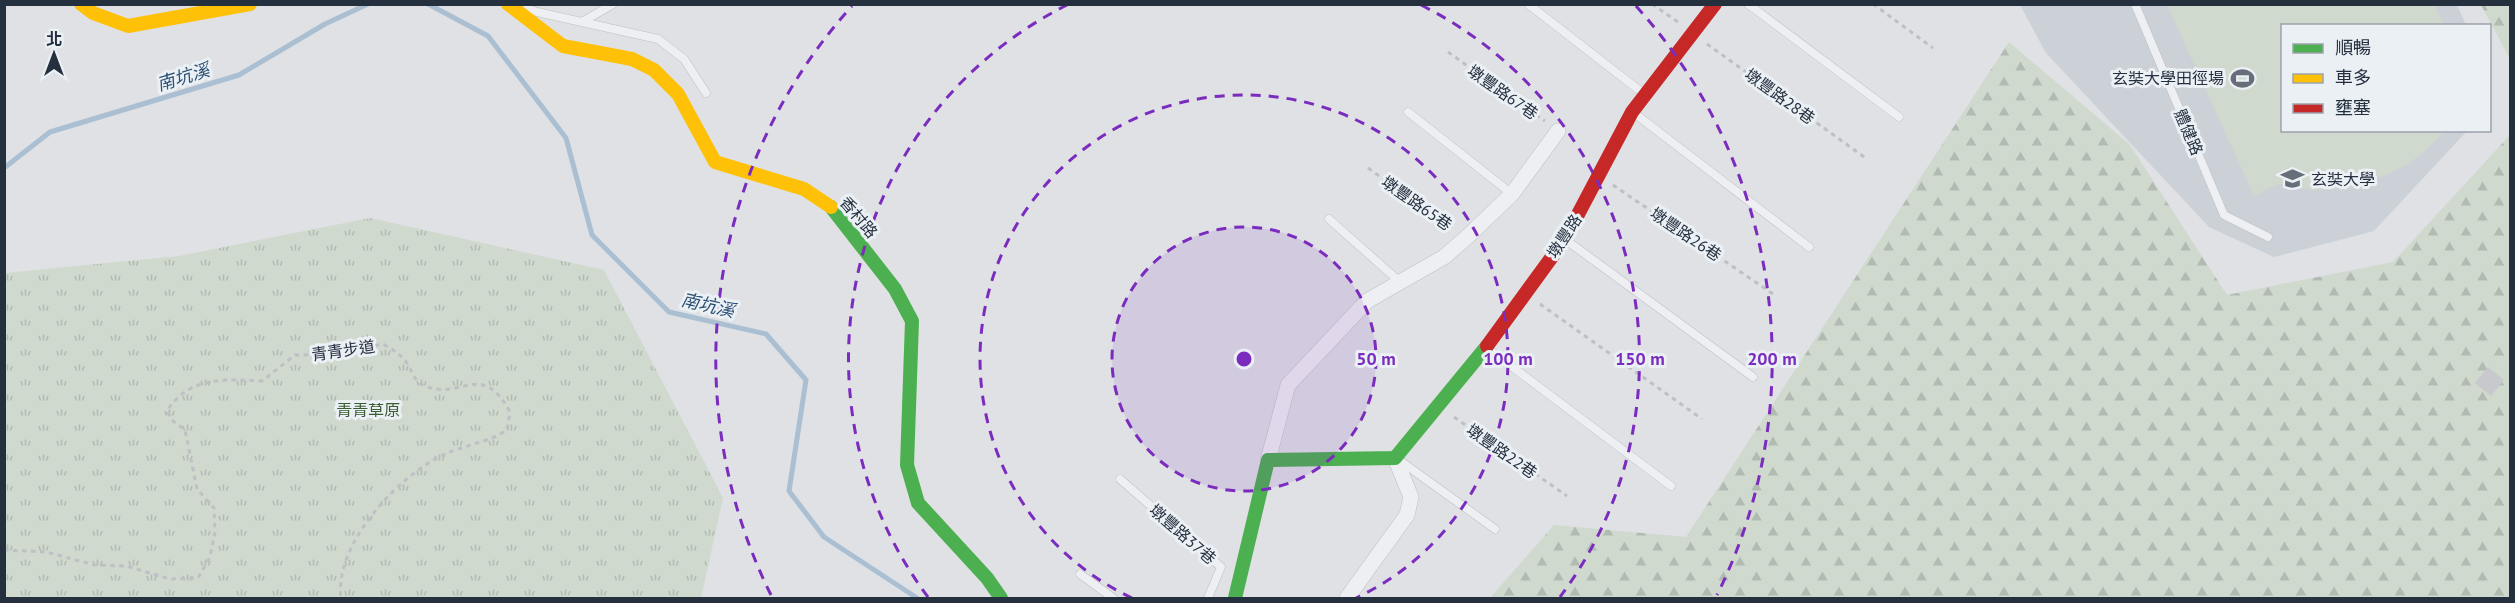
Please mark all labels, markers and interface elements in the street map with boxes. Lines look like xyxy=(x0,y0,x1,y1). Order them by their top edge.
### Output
north arrow xyxy=(24,24,84,84)
legend xyxy=(2281,24,2491,132)
text: 北 xyxy=(46,29,62,49)
text: 順暢 xyxy=(2335,36,2371,59)
water label: 南坑溪 xyxy=(154,57,215,96)
street label: 墩豐路67巷 xyxy=(1464,60,1542,124)
street label: 墩豐路28巷 xyxy=(1741,64,1819,128)
sports icon: 玄奘大學田徑場 xyxy=(2229,65,2255,91)
text: 車多 xyxy=(2335,66,2371,89)
place label: 玄奘大學田徑場 xyxy=(2112,68,2224,88)
text: 壅塞 xyxy=(2335,96,2371,119)
street label: 體健路 xyxy=(2170,106,2208,158)
school or university icon: 玄奘大學 xyxy=(2280,166,2306,192)
place label: 玄奘大學 xyxy=(2311,169,2375,189)
street label: 墩豐路65巷 xyxy=(1378,171,1456,235)
street label: 香村路 xyxy=(836,192,882,242)
street label: 墩豐路26巷 xyxy=(1647,203,1725,265)
street label: 墩豐路 xyxy=(1543,210,1585,262)
water label: 南坑溪 xyxy=(679,288,740,323)
street label: 青青步道 xyxy=(310,336,376,364)
text: 50 m xyxy=(1356,347,1396,370)
text: 100 m xyxy=(1483,347,1533,370)
text: 150 m xyxy=(1615,347,1665,370)
text: 200 m xyxy=(1747,347,1797,370)
centre of rings xyxy=(1234,349,1254,369)
park label: 青青草原 xyxy=(336,400,400,420)
street label: 墩豐路22巷 xyxy=(1463,419,1541,483)
street label: 墩豐路37巷 xyxy=(1146,500,1220,568)

